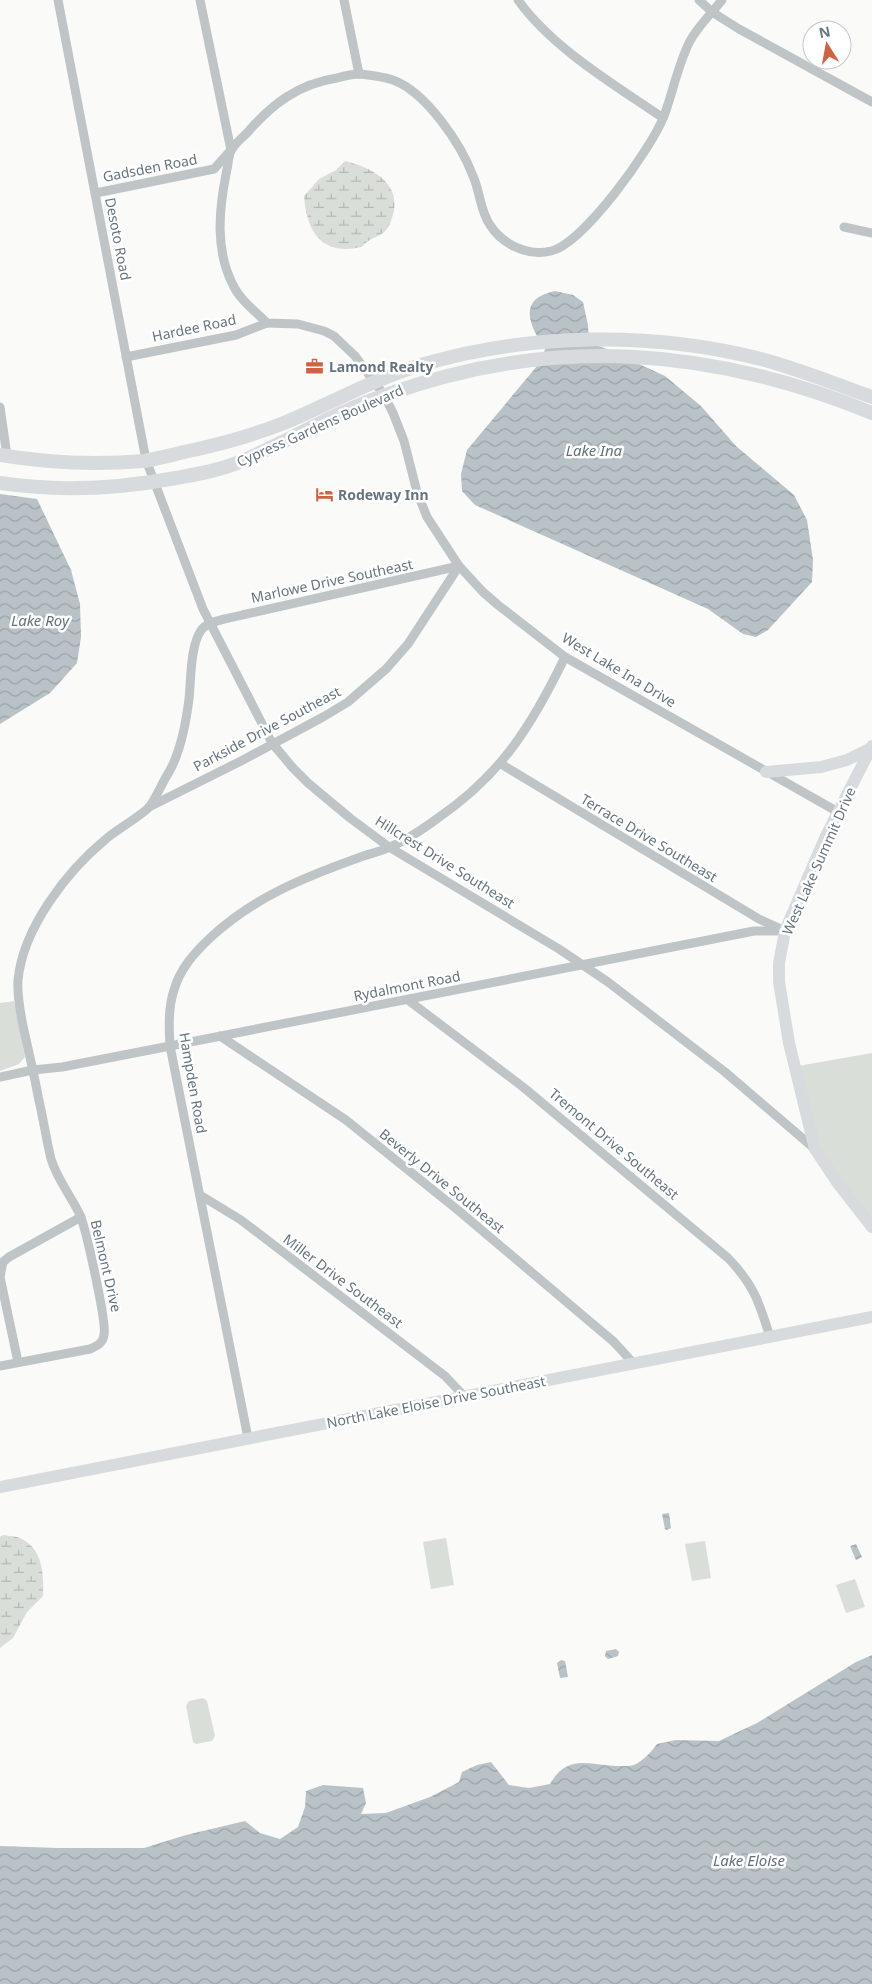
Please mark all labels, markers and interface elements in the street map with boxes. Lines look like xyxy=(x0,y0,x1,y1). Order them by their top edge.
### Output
north arrow xyxy=(802,20,852,70)
text: N xyxy=(817,21,832,42)
street label: Gadsden Road xyxy=(101,149,199,186)
street label: Desoto Road xyxy=(101,196,136,282)
street label: Hardee Road xyxy=(150,309,238,346)
office icon: Lamond Realty xyxy=(305,357,325,377)
place label: Lamond Realty xyxy=(329,357,433,376)
street label: Cypress Gardens Boulevard xyxy=(233,380,406,471)
water label: Lake Ina xyxy=(566,440,623,460)
hotel icon: Rodeway Inn xyxy=(314,485,334,505)
place label: Rodeway Inn xyxy=(338,485,429,504)
street label: Marlowe Drive Southeast xyxy=(249,554,415,607)
water label: Lake Roy xyxy=(11,610,70,630)
street label: West Lake Ina Drive xyxy=(559,628,680,711)
street label: Parkside Drive Southeast xyxy=(190,682,344,776)
street label: West Lake Summit Drive xyxy=(777,784,860,938)
street label: Terrace Drive Southeast xyxy=(577,789,721,886)
street label: Hillcrest Drive Southeast xyxy=(372,811,519,912)
street label: Rydalmont Road xyxy=(352,966,462,1005)
street label: Hampden Road xyxy=(175,1031,212,1135)
street label: Tremont Drive Southeast xyxy=(546,1084,683,1204)
street label: Beverly Drive Southeast xyxy=(376,1124,509,1237)
street label: Belmont Drive xyxy=(87,1218,126,1314)
street label: Miller Drive Southeast xyxy=(280,1229,407,1332)
street label: North Lake Eloise Drive Southeast xyxy=(325,1371,547,1432)
water label: Lake Eloise xyxy=(713,1850,786,1870)

